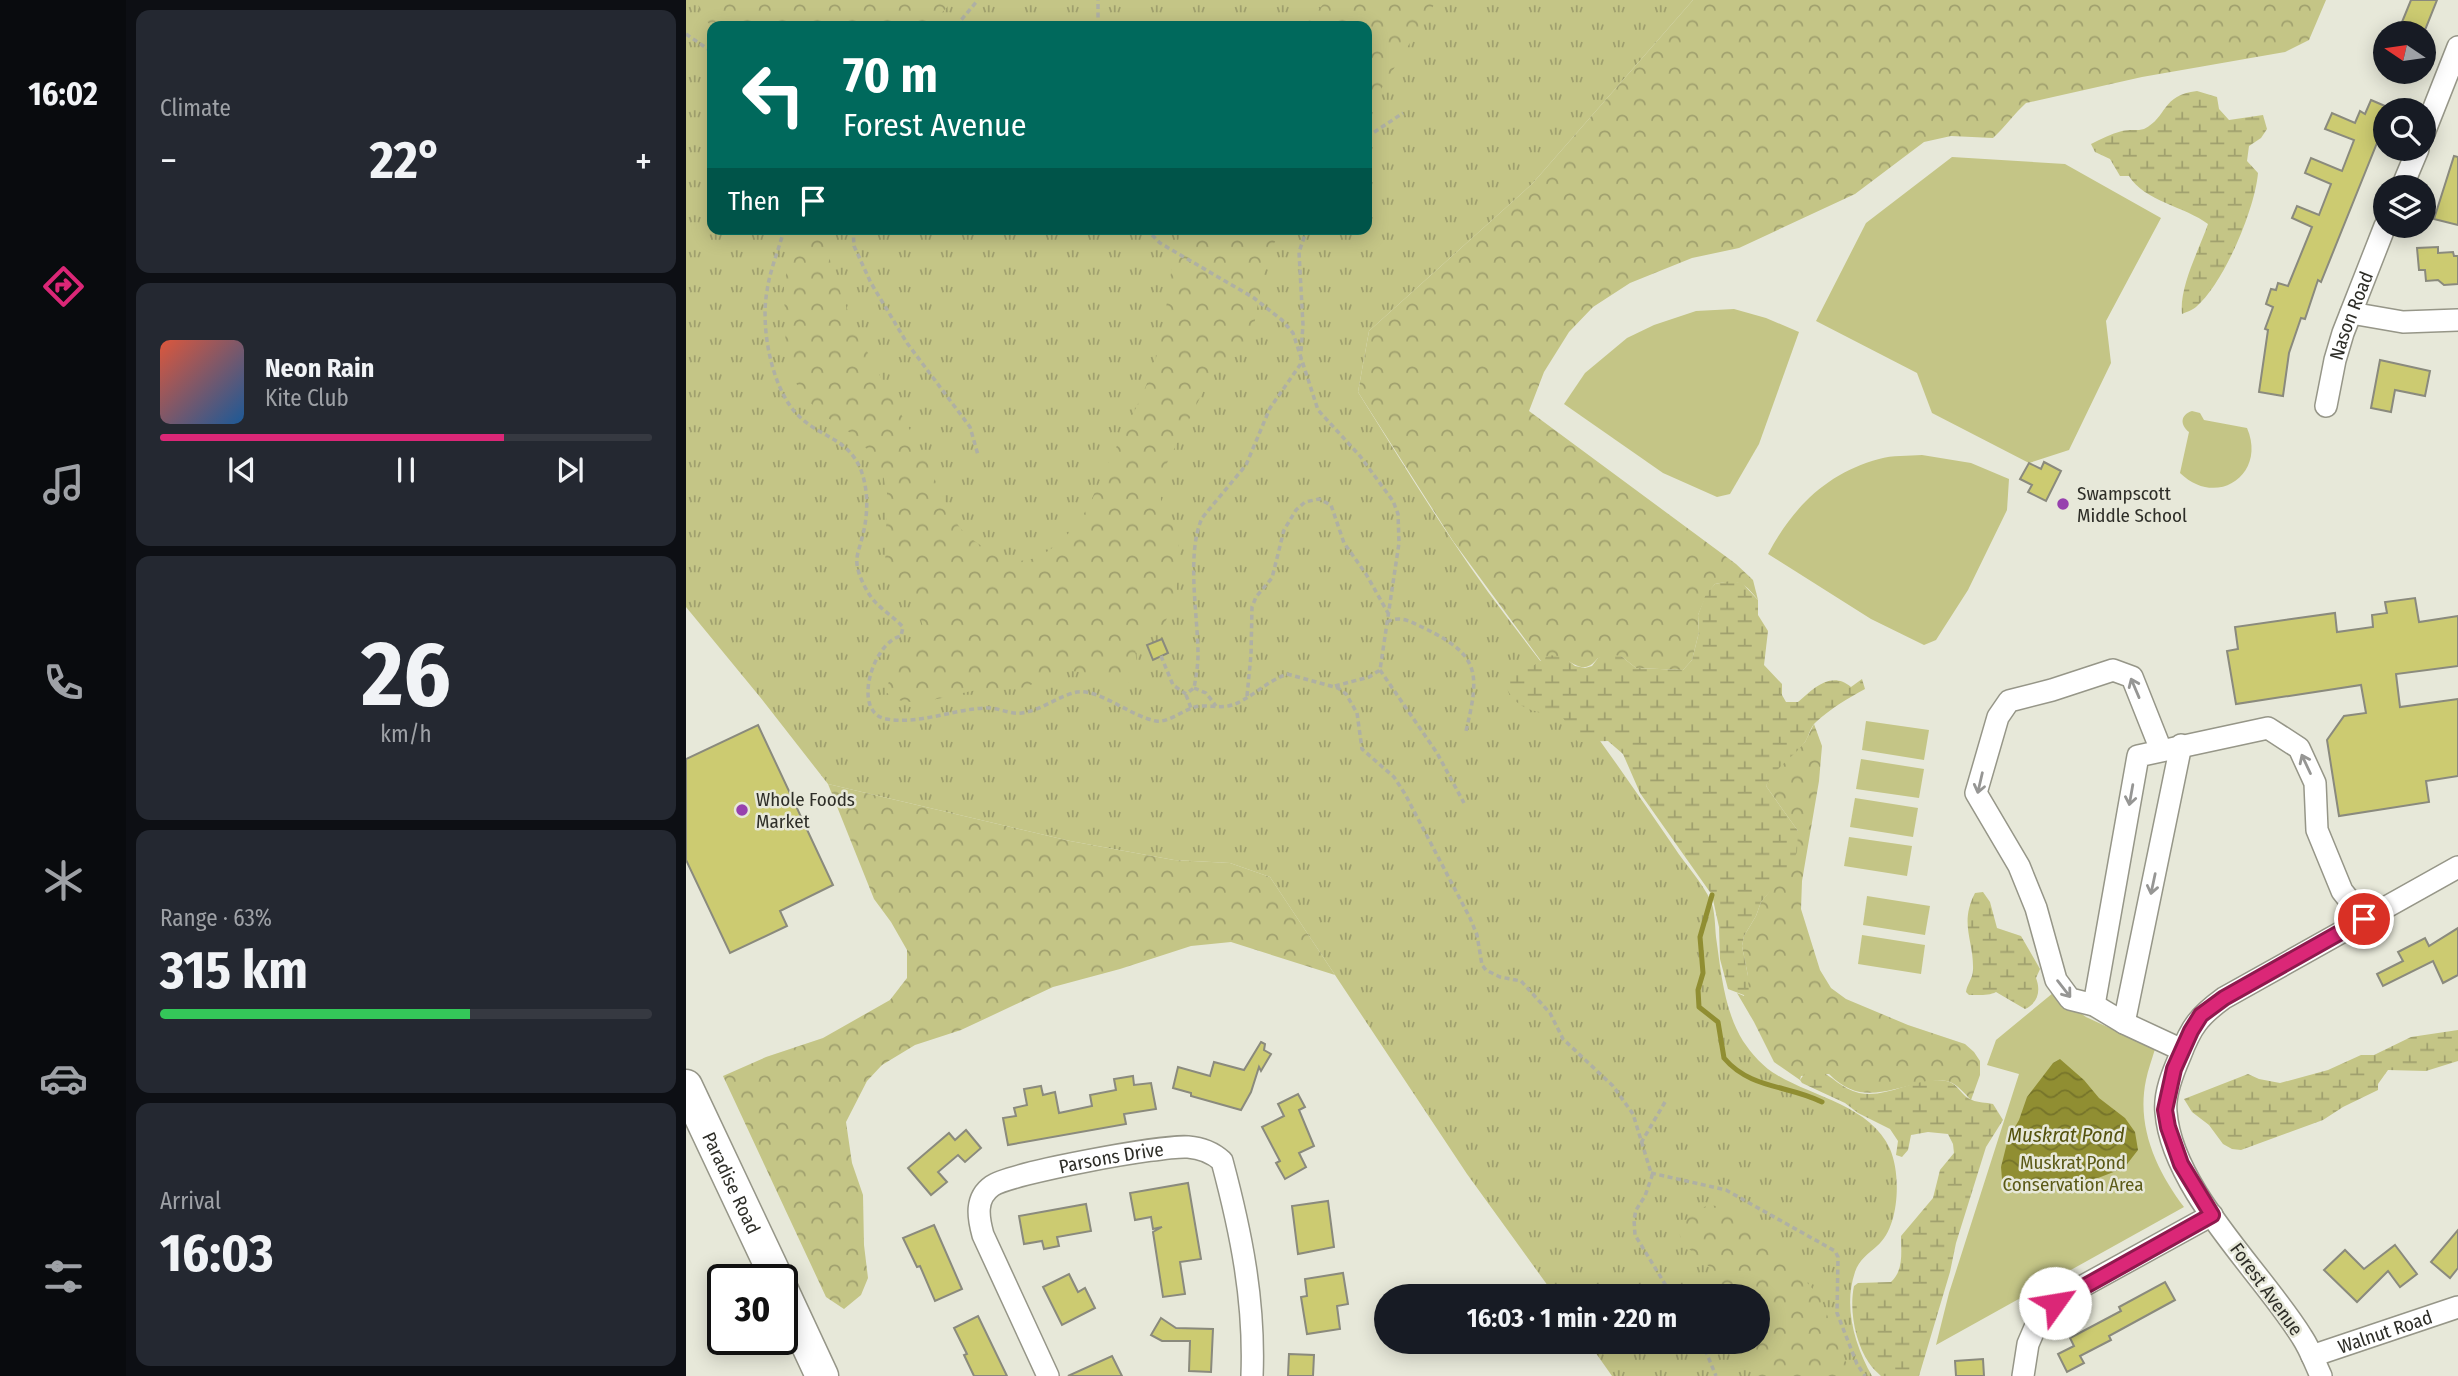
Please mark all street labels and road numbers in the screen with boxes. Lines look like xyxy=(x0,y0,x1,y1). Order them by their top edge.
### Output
street label: Nason Road xyxy=(2325,268,2378,363)
street label: Paradise Road xyxy=(697,1128,765,1238)
street label: Parsons Drive xyxy=(1057,1138,1165,1178)
street label: Forest Avenue xyxy=(2225,1238,2308,1340)
street label: Walnut Road xyxy=(2335,1306,2435,1358)

